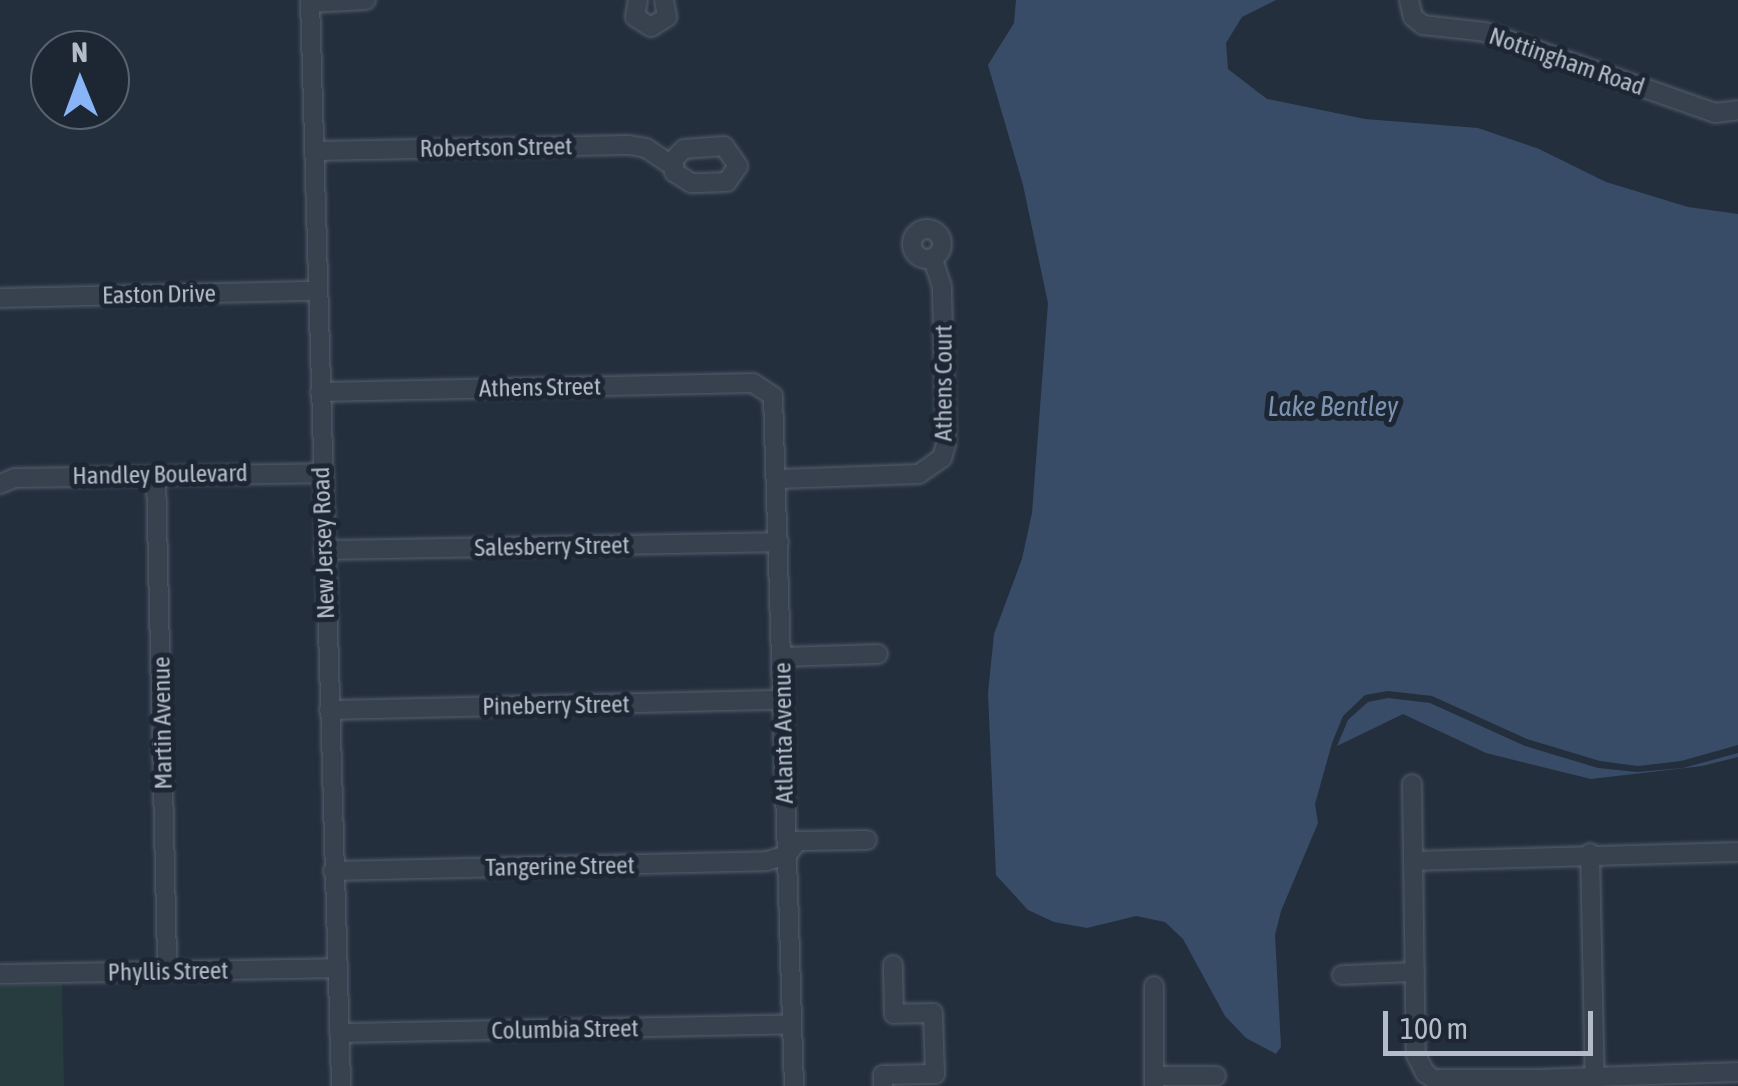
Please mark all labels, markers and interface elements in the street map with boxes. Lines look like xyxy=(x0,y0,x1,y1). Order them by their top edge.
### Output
street label: Nottingham Road xyxy=(1485,20,1649,102)
north arrow xyxy=(30,30,130,130)
text: N xyxy=(71,36,88,68)
street label: Robertson Street xyxy=(419,131,573,163)
street label: Easton Drive xyxy=(102,278,216,310)
street label: Athens Court xyxy=(928,325,958,441)
street label: Athens Street xyxy=(479,371,601,403)
water label: Lake Bentley xyxy=(1268,389,1398,423)
street label: Handley Boulevard xyxy=(72,457,248,491)
street label: New Jersey Road xyxy=(305,466,341,620)
street label: Salesberry Street xyxy=(474,530,630,562)
street label: Martin Avenue xyxy=(146,656,178,790)
street label: Atlanta Avenue xyxy=(767,662,799,804)
street label: Pineberry Street xyxy=(482,689,630,721)
street label: Tangerine Street xyxy=(485,850,635,882)
street label: Phyllis Street xyxy=(107,955,229,987)
scale bar xyxy=(1388,991,1598,1053)
text: 100 m xyxy=(1400,1011,1468,1045)
street label: Columbia Street xyxy=(491,1013,639,1045)

